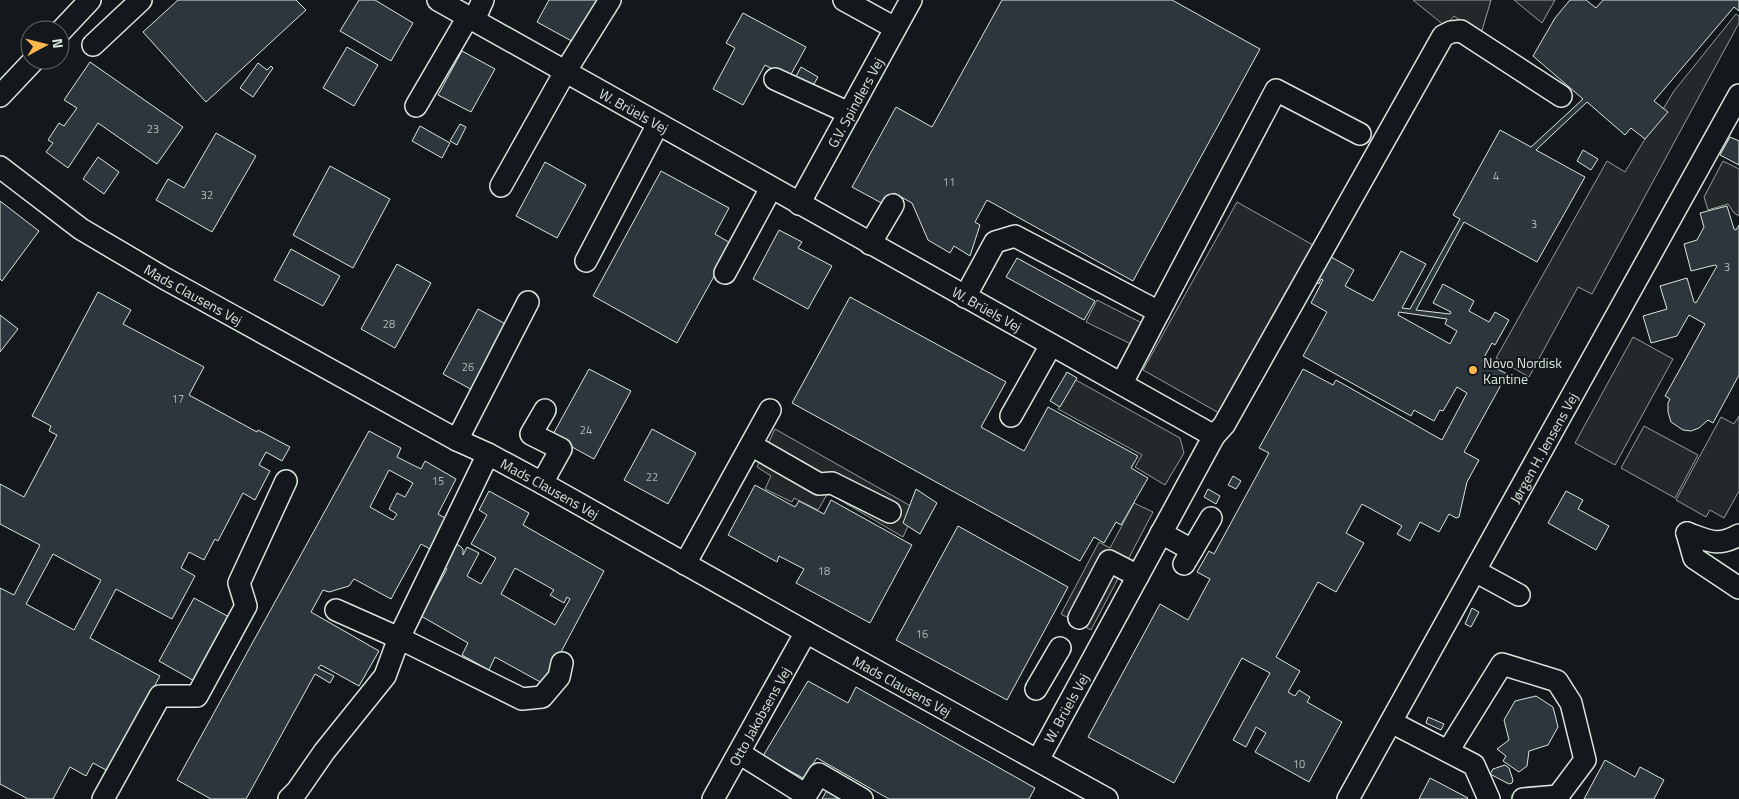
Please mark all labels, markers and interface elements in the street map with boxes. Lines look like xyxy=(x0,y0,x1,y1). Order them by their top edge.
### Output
north arrow xyxy=(20,20,70,70)
text: N xyxy=(47,37,69,49)
street label: G.V. Spindlers Vej xyxy=(822,53,888,151)
street label: W. Brüels Vej xyxy=(596,82,673,138)
house number: 23 xyxy=(147,121,159,137)
house number: 4 xyxy=(1493,168,1499,184)
house number: 11 xyxy=(943,174,955,190)
house number: 32 xyxy=(201,187,213,203)
house number: 3 xyxy=(1531,216,1537,232)
street label: Mads Clausens Vej xyxy=(140,258,246,330)
house number: 3 xyxy=(1724,259,1730,275)
street label: W. Brüels Vej xyxy=(949,281,1026,337)
house number: 28 xyxy=(383,316,395,332)
place label: Novo Nordisk Kantine xyxy=(1483,352,1562,389)
house number: 26 xyxy=(462,359,474,375)
marker: Novo Nordisk Kantine xyxy=(1467,364,1479,376)
street label: Jørgen H. Jensens Vej xyxy=(1504,388,1582,507)
house number: 17 xyxy=(172,391,184,407)
house number: 24 xyxy=(580,422,592,438)
street label: Mads Clausens Vej xyxy=(497,452,603,524)
house number: 22 xyxy=(646,469,658,485)
house number: 15 xyxy=(432,473,444,489)
house number: 18 xyxy=(818,563,830,579)
house number: 16 xyxy=(916,626,928,642)
street label: Mads Clausens Vej xyxy=(849,650,956,721)
street label: Otto Jakobsens Vej xyxy=(723,663,795,769)
street label: W. Brüels Vej xyxy=(1038,669,1094,747)
house number: 10 xyxy=(1293,756,1305,772)

